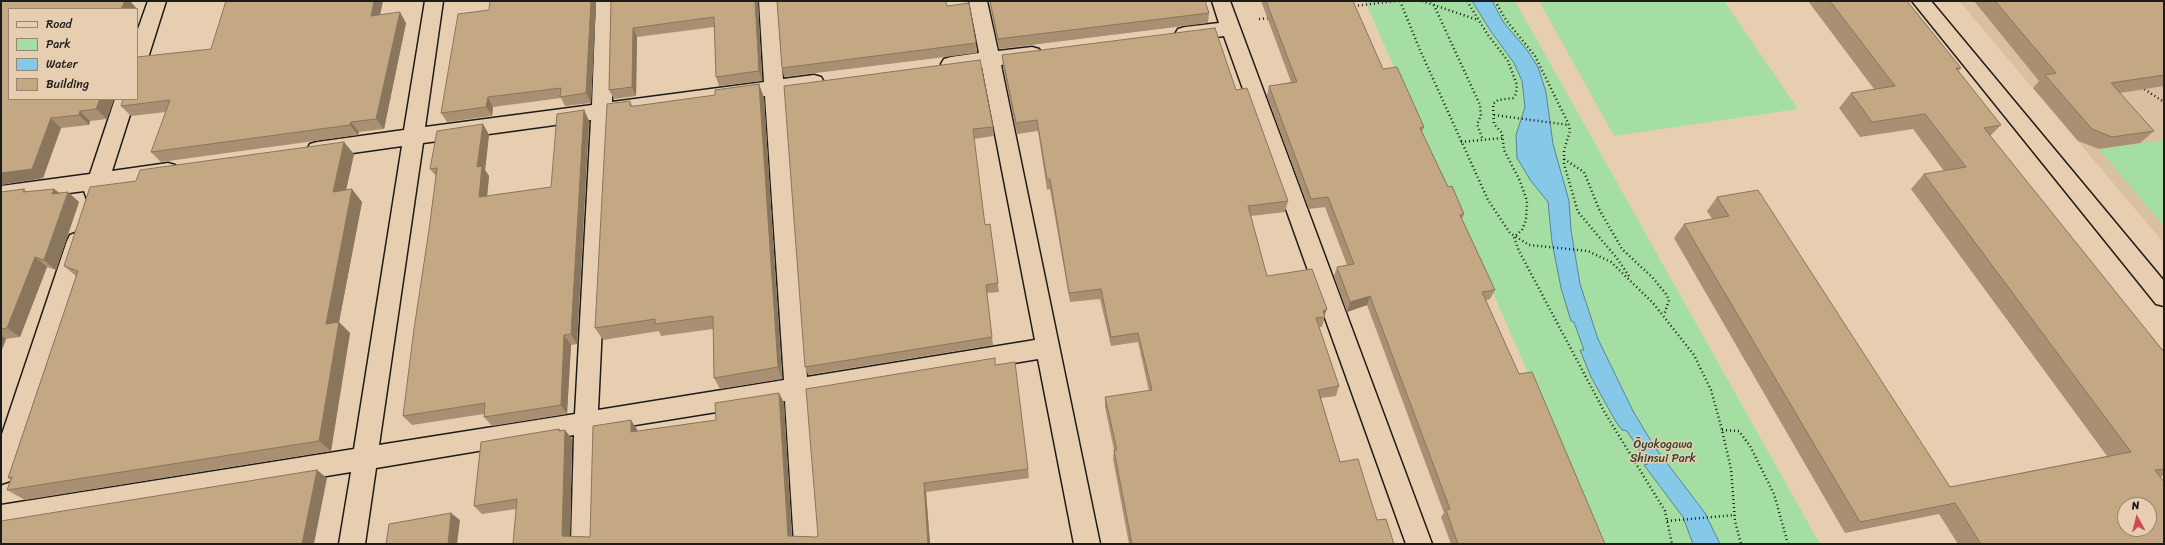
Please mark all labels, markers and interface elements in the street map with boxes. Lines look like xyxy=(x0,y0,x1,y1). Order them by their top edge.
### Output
legend xyxy=(8,8,138,100)
text: Road xyxy=(46,13,72,35)
text: Park xyxy=(46,33,71,55)
text: Water xyxy=(46,53,78,75)
text: Building xyxy=(46,73,89,95)
park label: Ōyokogawa Shinsui Park xyxy=(1630,438,1696,466)
text: N xyxy=(2131,496,2141,515)
north arrow xyxy=(2117,497,2157,537)

